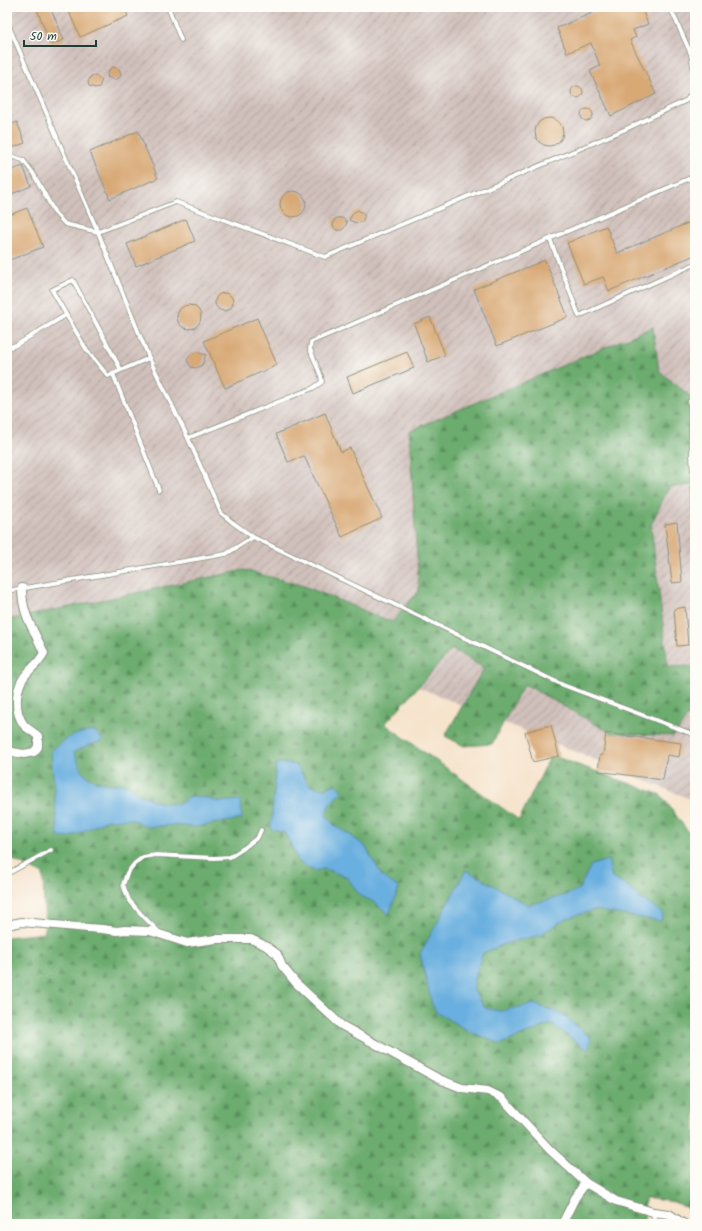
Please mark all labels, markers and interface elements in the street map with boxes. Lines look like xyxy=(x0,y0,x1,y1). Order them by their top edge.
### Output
scale bar xyxy=(24,22,96,48)
text: 50 m xyxy=(30,27,57,46)

